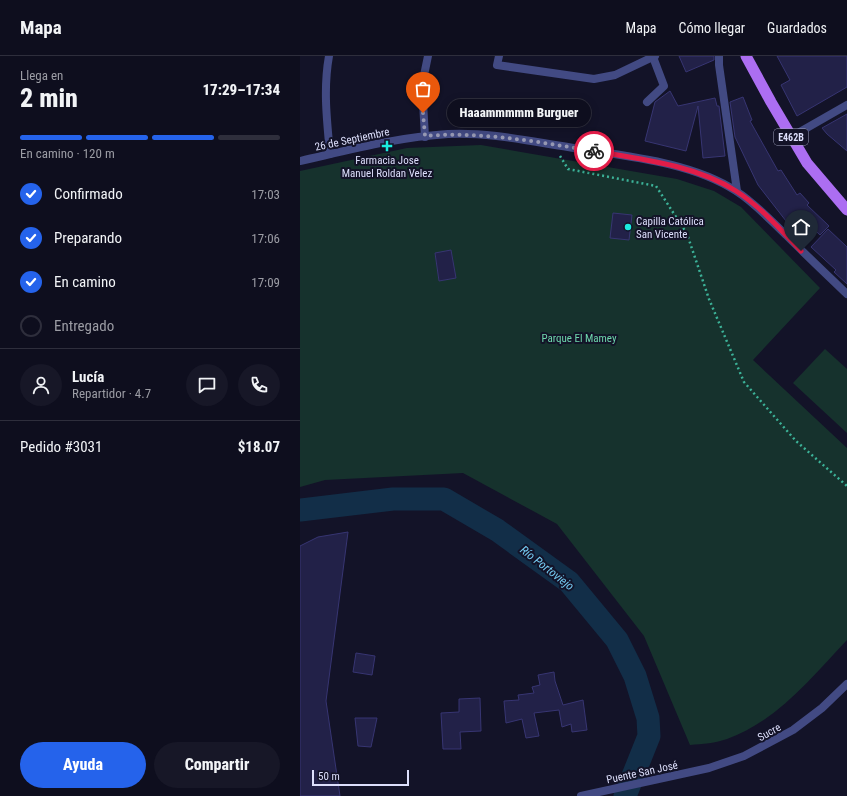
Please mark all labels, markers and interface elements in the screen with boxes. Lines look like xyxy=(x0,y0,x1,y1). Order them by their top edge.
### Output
text: Mapa xyxy=(20,16,62,39)
text: Mapa xyxy=(626,20,657,36)
text: Cómo llegar xyxy=(679,20,745,36)
text: Guardados xyxy=(767,20,827,36)
text: Llega en xyxy=(20,68,63,83)
pin xyxy=(406,72,440,113)
icon: bag xyxy=(412,78,434,100)
text: 17:29–17:34 xyxy=(202,81,280,99)
text: 2 min xyxy=(20,83,78,113)
callout: Haaammmmm Burguer xyxy=(447,99,591,127)
text: Haaammmmm Burguer xyxy=(460,105,579,120)
street label: 26 de Septiembre xyxy=(314,125,391,154)
road number: E462B xyxy=(774,129,808,145)
courier xyxy=(574,131,614,171)
marker: Farmacia Jose Manuel Roldan Velez xyxy=(381,140,393,152)
icon: bike xyxy=(583,140,605,162)
text: En camino · 120 m xyxy=(20,146,115,161)
place label: Farmacia Jose Manuel Roldan Velez xyxy=(342,154,432,180)
icon: check xyxy=(20,183,42,205)
text: Confirmado xyxy=(54,185,123,203)
text: 17:03 xyxy=(251,187,280,202)
pin xyxy=(784,210,818,251)
place label: Capilla Católica San Vicente xyxy=(636,215,704,241)
icon: home xyxy=(790,216,812,238)
marker: Capilla Católica San Vicente xyxy=(623,222,633,232)
icon: check xyxy=(20,227,42,249)
text: Preparando xyxy=(54,229,122,247)
text: 17:06 xyxy=(251,231,280,246)
icon: check xyxy=(20,271,42,293)
text: En camino xyxy=(54,273,116,291)
text: 17:09 xyxy=(251,275,280,290)
text: Entregado xyxy=(54,317,114,335)
park label: Parque El Mamey xyxy=(541,332,617,345)
button: person xyxy=(20,364,62,406)
button: chat xyxy=(186,364,228,406)
button: phone xyxy=(238,364,280,406)
text: Lucía xyxy=(72,368,104,386)
text: Repartidor · 4.7 xyxy=(72,386,151,401)
text: Pedido #3031 xyxy=(20,438,102,456)
text: $18.07 xyxy=(238,438,280,456)
water label: Río Portoviejo xyxy=(517,543,577,593)
street label: Sucre xyxy=(755,721,783,744)
button: Ayuda xyxy=(20,742,146,788)
button: Compartir xyxy=(154,742,280,788)
street label: Puente San José xyxy=(605,759,679,786)
scale bar xyxy=(312,768,409,787)
text: 50 m xyxy=(318,770,340,783)

